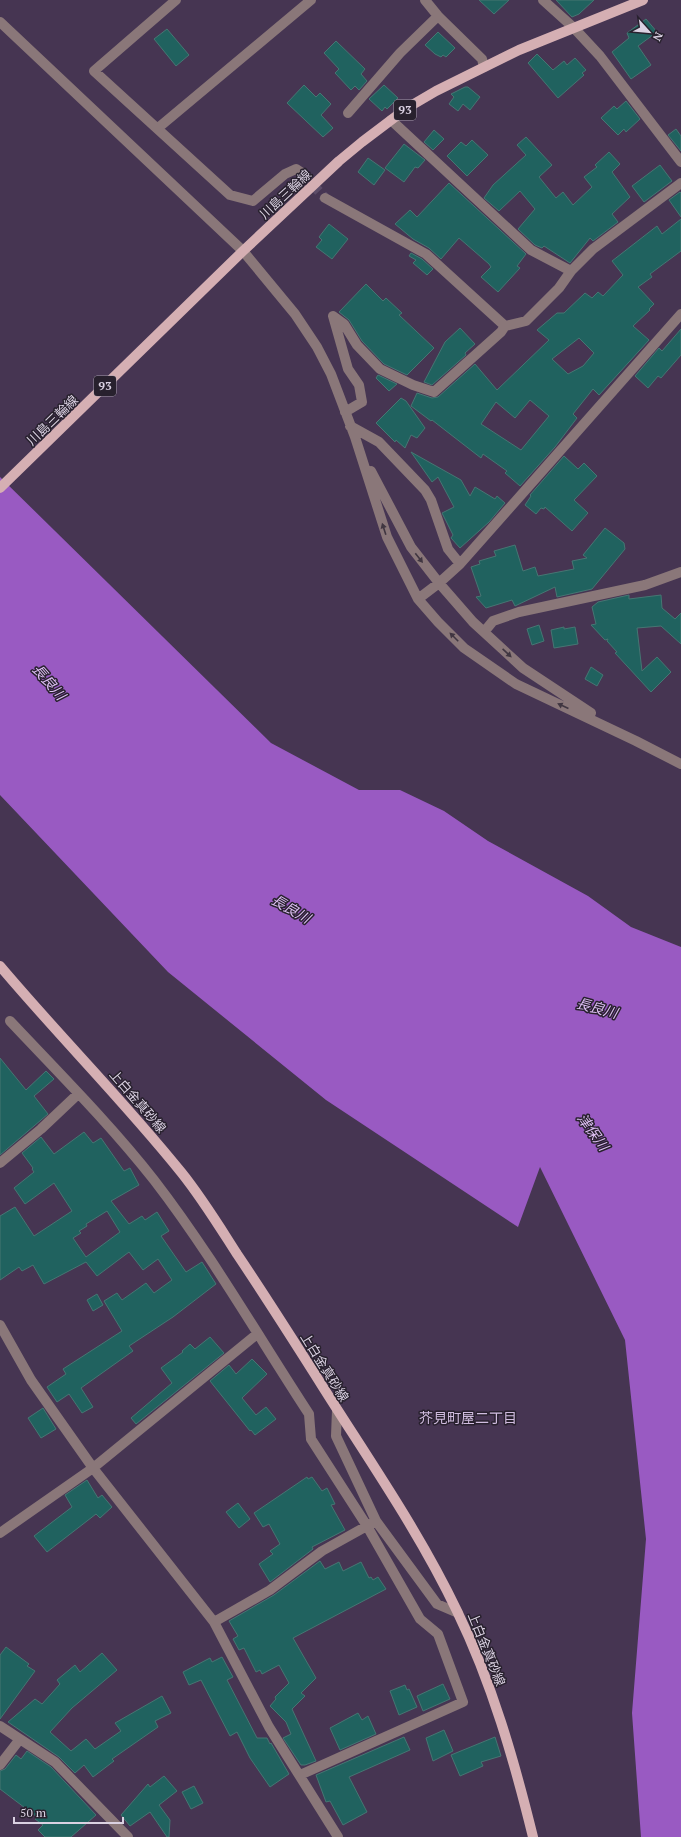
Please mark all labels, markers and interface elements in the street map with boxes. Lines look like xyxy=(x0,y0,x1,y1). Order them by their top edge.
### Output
north arrow xyxy=(629,12,669,52)
text: N xyxy=(649,30,666,44)
road number: 93 xyxy=(394,100,416,120)
street label: 川島三輪線 xyxy=(255,165,315,223)
road number: 93 xyxy=(94,376,116,396)
street label: 川島三輪線 xyxy=(22,391,82,449)
one-way arrow xyxy=(381,523,387,535)
one-way arrow xyxy=(415,552,424,563)
one-way arrow xyxy=(449,632,459,642)
one-way arrow xyxy=(502,648,512,658)
water label: 長良川 xyxy=(28,660,72,705)
one-way arrow xyxy=(557,703,569,709)
water label: 長良川 xyxy=(268,890,316,928)
water label: 長良川 xyxy=(574,993,622,1023)
street label: 上白金真砂線 xyxy=(106,1066,170,1136)
water label: 津保川 xyxy=(573,1109,615,1156)
street label: 上白金真砂線 xyxy=(297,1329,353,1405)
district label: 芥見町屋二丁目 xyxy=(419,1408,517,1427)
street label: 上白金真砂線 xyxy=(464,1609,510,1689)
scale bar xyxy=(14,1799,123,1825)
text: 50 m xyxy=(20,1805,47,1820)

